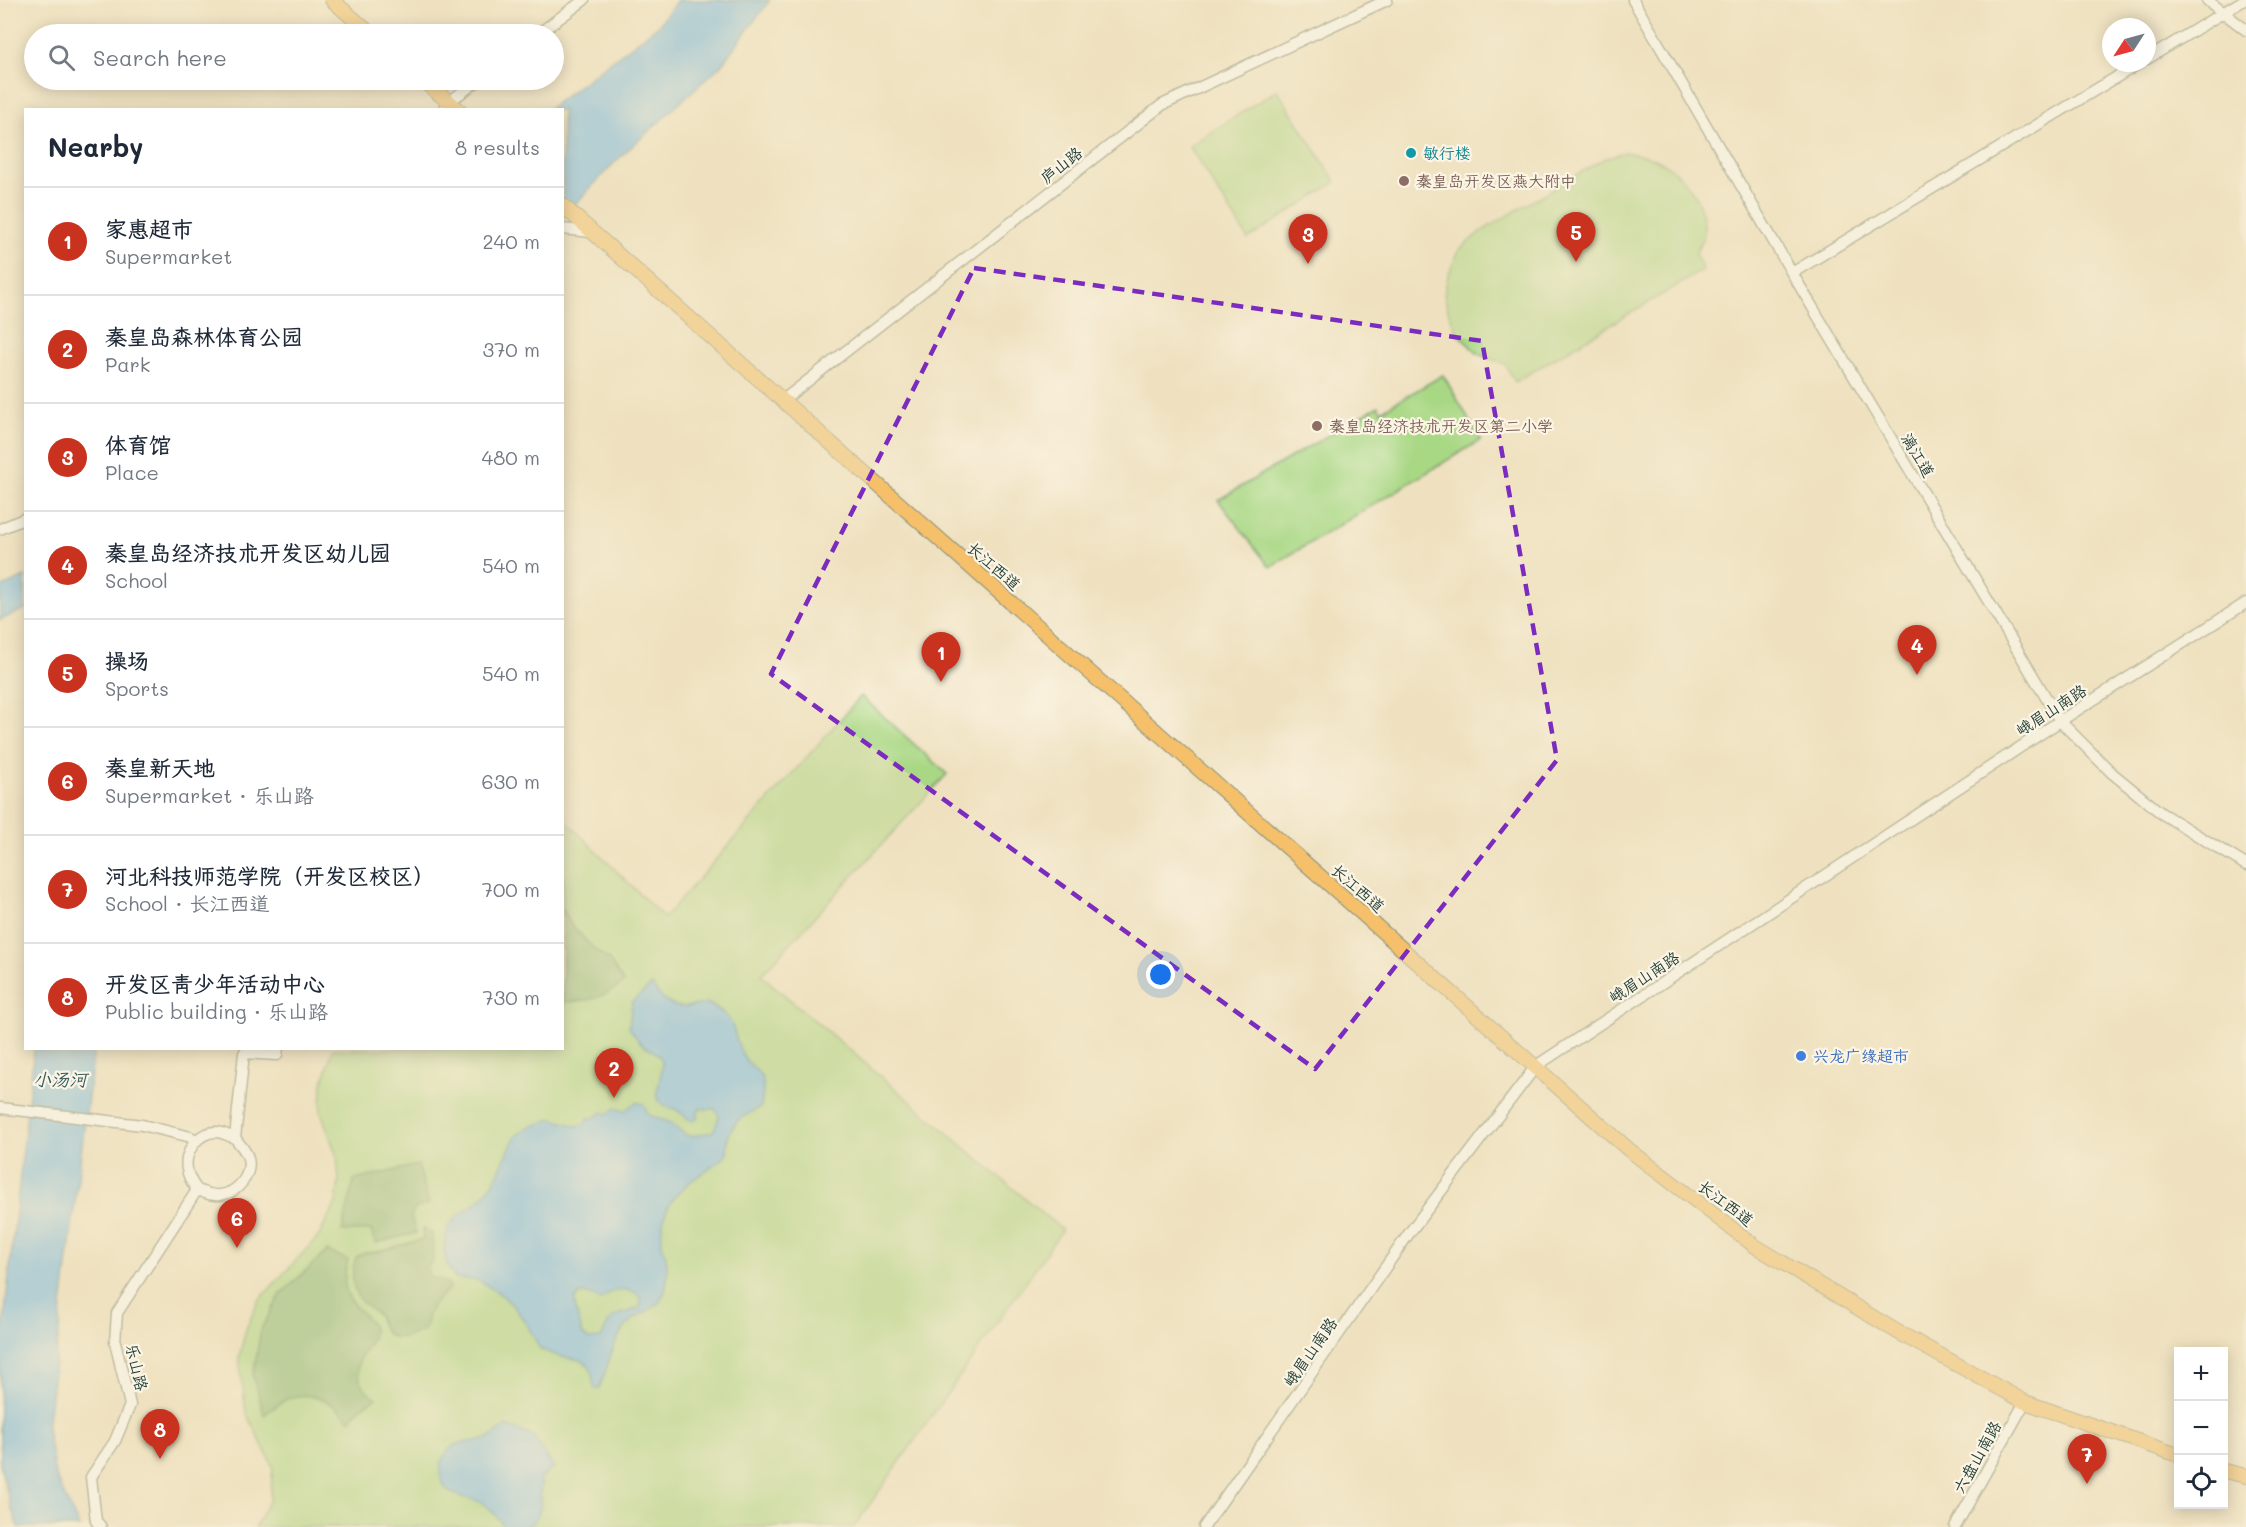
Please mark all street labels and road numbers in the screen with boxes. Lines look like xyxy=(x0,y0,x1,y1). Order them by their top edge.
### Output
street label: 庐山路 xyxy=(1035,142,1086,188)
street label: 漓江道 xyxy=(1897,429,1940,481)
street label: 长江西道 xyxy=(963,537,1025,595)
street label: 峨眉山南路 xyxy=(2011,679,2090,740)
street label: 长江西道 xyxy=(1327,859,1389,917)
street label: 峨眉山南路 xyxy=(1604,946,1683,1007)
street label: 长江西道 xyxy=(1694,1175,1758,1230)
street label: 峨眉山南路 xyxy=(1278,1313,1341,1391)
street label: 乐山路 xyxy=(122,1341,153,1393)
street label: 六盘山南路 xyxy=(1948,1417,2005,1497)

